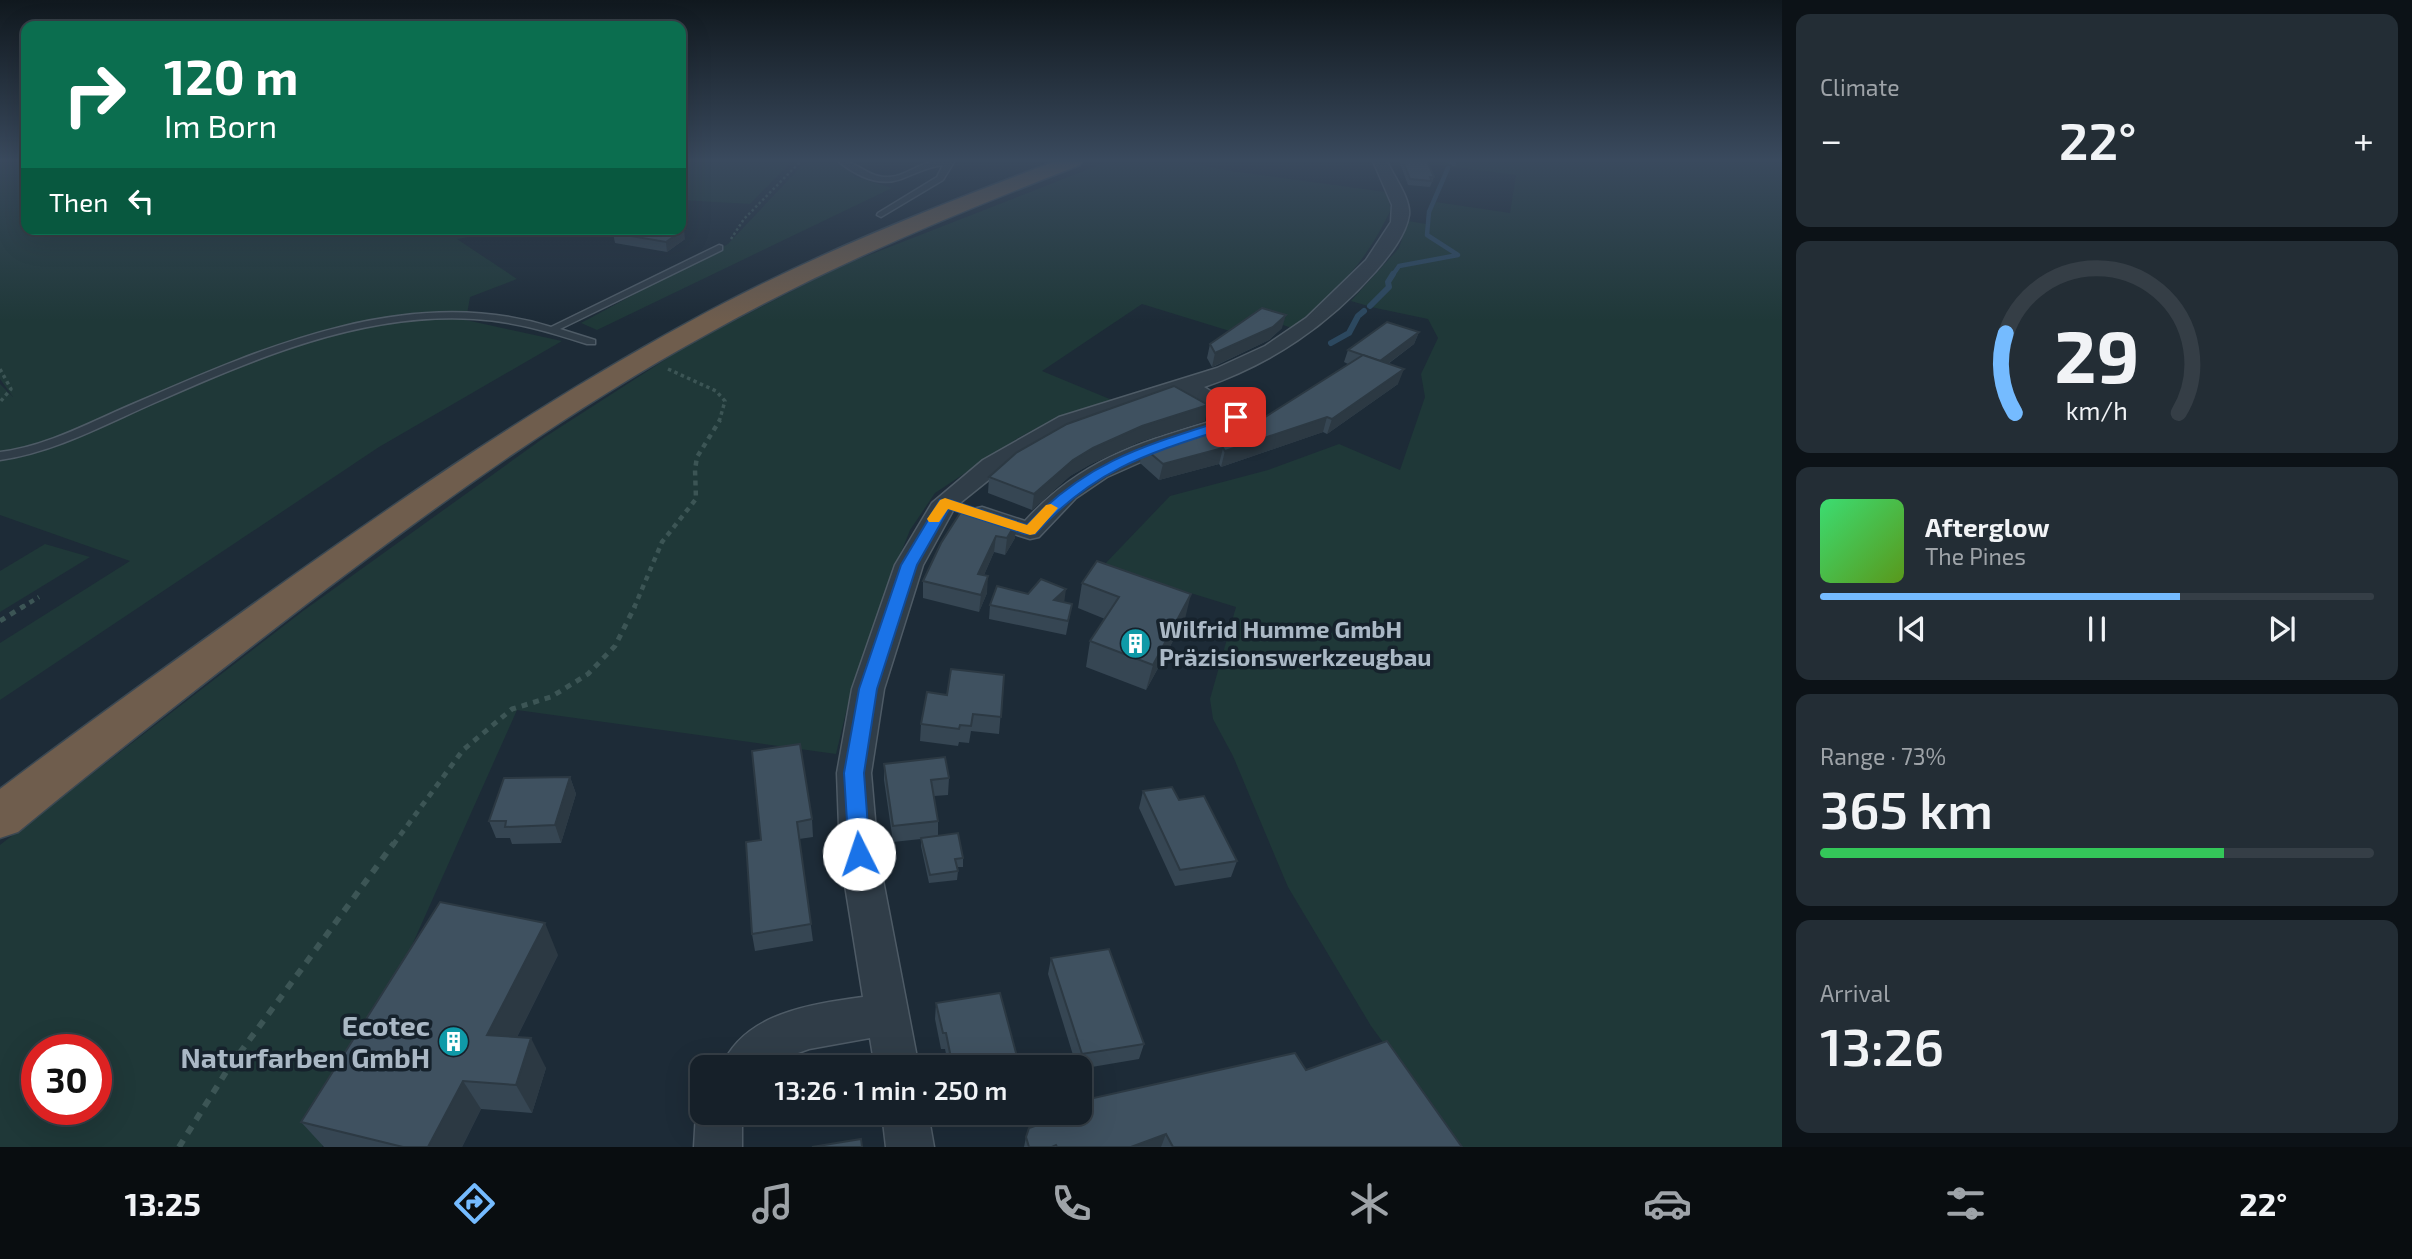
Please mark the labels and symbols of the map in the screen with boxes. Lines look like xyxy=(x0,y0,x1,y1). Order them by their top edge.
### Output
pin xyxy=(1206,387,1266,447)
place label: Wilfrid Humme GmbH Präzisionswerkzeugbau xyxy=(1159,614,1432,671)
building icon: Wilfrid Humme GmbH Präzisionswerkzeugbau xyxy=(1119,627,1153,661)
position arrow xyxy=(822,817,896,891)
place label: Ecotec Naturfarben GmbH xyxy=(181,1008,430,1074)
building icon: Ecotec Naturfarben GmbH xyxy=(436,1025,470,1059)
speed limit sign: 30 xyxy=(21,1034,112,1125)

